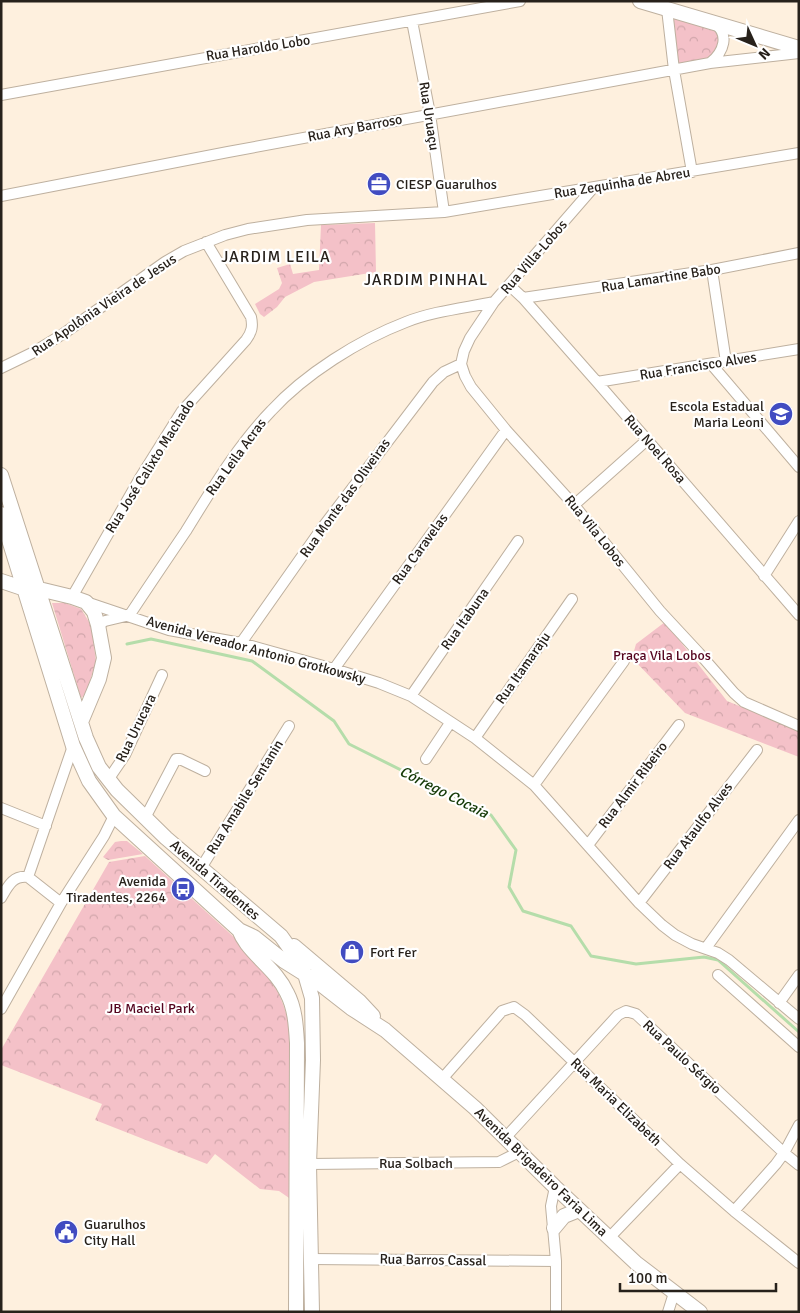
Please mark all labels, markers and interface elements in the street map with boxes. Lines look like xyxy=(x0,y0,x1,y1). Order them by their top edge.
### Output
north arrow xyxy=(730,20,780,70)
street label: Rua Haroldo Lobo xyxy=(205,31,311,65)
text: N xyxy=(754,44,773,63)
street label: Rua Uruaçu xyxy=(415,80,443,152)
street label: Rua Ary Barroso xyxy=(306,111,404,145)
street label: Rua Zequinha de Abreu xyxy=(553,164,691,202)
office icon: CIESP Guarulhos xyxy=(366,171,392,197)
place label: CIESP Guarulhos xyxy=(396,176,497,193)
street label: Rua Villa-Lobos xyxy=(497,216,571,298)
district label: JARDIM LEILA xyxy=(221,247,331,267)
street label: Rua Apolônia Vieira de Jesus xyxy=(29,250,179,360)
street label: Rua Lamartine Babo xyxy=(600,260,722,296)
district label: JARDIM PINHAL xyxy=(364,270,488,290)
street label: Rua Francisco Alves xyxy=(638,348,758,384)
street label: Rua José Calixto Machado xyxy=(102,396,198,536)
place label: Escola Estadual Maria Leoni xyxy=(670,398,764,431)
school or university icon: Escola Estadual Maria Leoni xyxy=(768,401,794,427)
street label: Rua Noel Rosa xyxy=(620,411,690,487)
street label: Rua Leila Acras xyxy=(202,415,270,499)
street label: Rua Monte das Oliveiras xyxy=(296,435,394,561)
street label: Rua Vila Lobos xyxy=(561,492,629,570)
street label: Rua Caravelas xyxy=(388,510,452,588)
street label: Rua Itabuna xyxy=(437,585,493,653)
street label: Avenida Vereador Antonio Grotkowsky xyxy=(144,612,368,688)
street label: Rua Itamaraju xyxy=(492,629,554,707)
park label: Praça Vila Lobos xyxy=(613,647,711,664)
street label: Rua Urucara xyxy=(112,691,160,765)
street label: Rua Amabile Sentanin xyxy=(203,737,287,857)
street label: Rua Almir Ribeiro xyxy=(595,738,671,832)
water label: Córrego Cocaia xyxy=(397,762,492,822)
street label: Rua Ataulfo Alves xyxy=(660,779,736,873)
street label: Avenida Tiradentes xyxy=(167,836,263,924)
place label: Avenida Tiradentes, 2264 xyxy=(66,873,166,906)
bus stop icon: Avenida Tiradentes, 2264 xyxy=(170,876,196,902)
shop icon: Fort Fer xyxy=(339,939,365,965)
place label: Fort Fer xyxy=(370,944,418,961)
park label: JB Maciel Park xyxy=(107,1000,195,1017)
street label: Rua Paulo Sérgio xyxy=(639,1016,725,1098)
street label: Rua Maria Elizabeth xyxy=(567,1054,665,1150)
street label: Avenida Brigadeiro Faria Lima xyxy=(471,1104,611,1240)
street label: Rua Solbach xyxy=(379,1155,453,1172)
place label: Guarulhos City Hall xyxy=(84,1216,146,1249)
public building icon: Guarulhos City Hall xyxy=(53,1219,79,1245)
street label: Rua Barros Cassal xyxy=(379,1251,487,1269)
scale bar xyxy=(620,1260,776,1292)
text: 100 m xyxy=(628,1269,668,1287)

